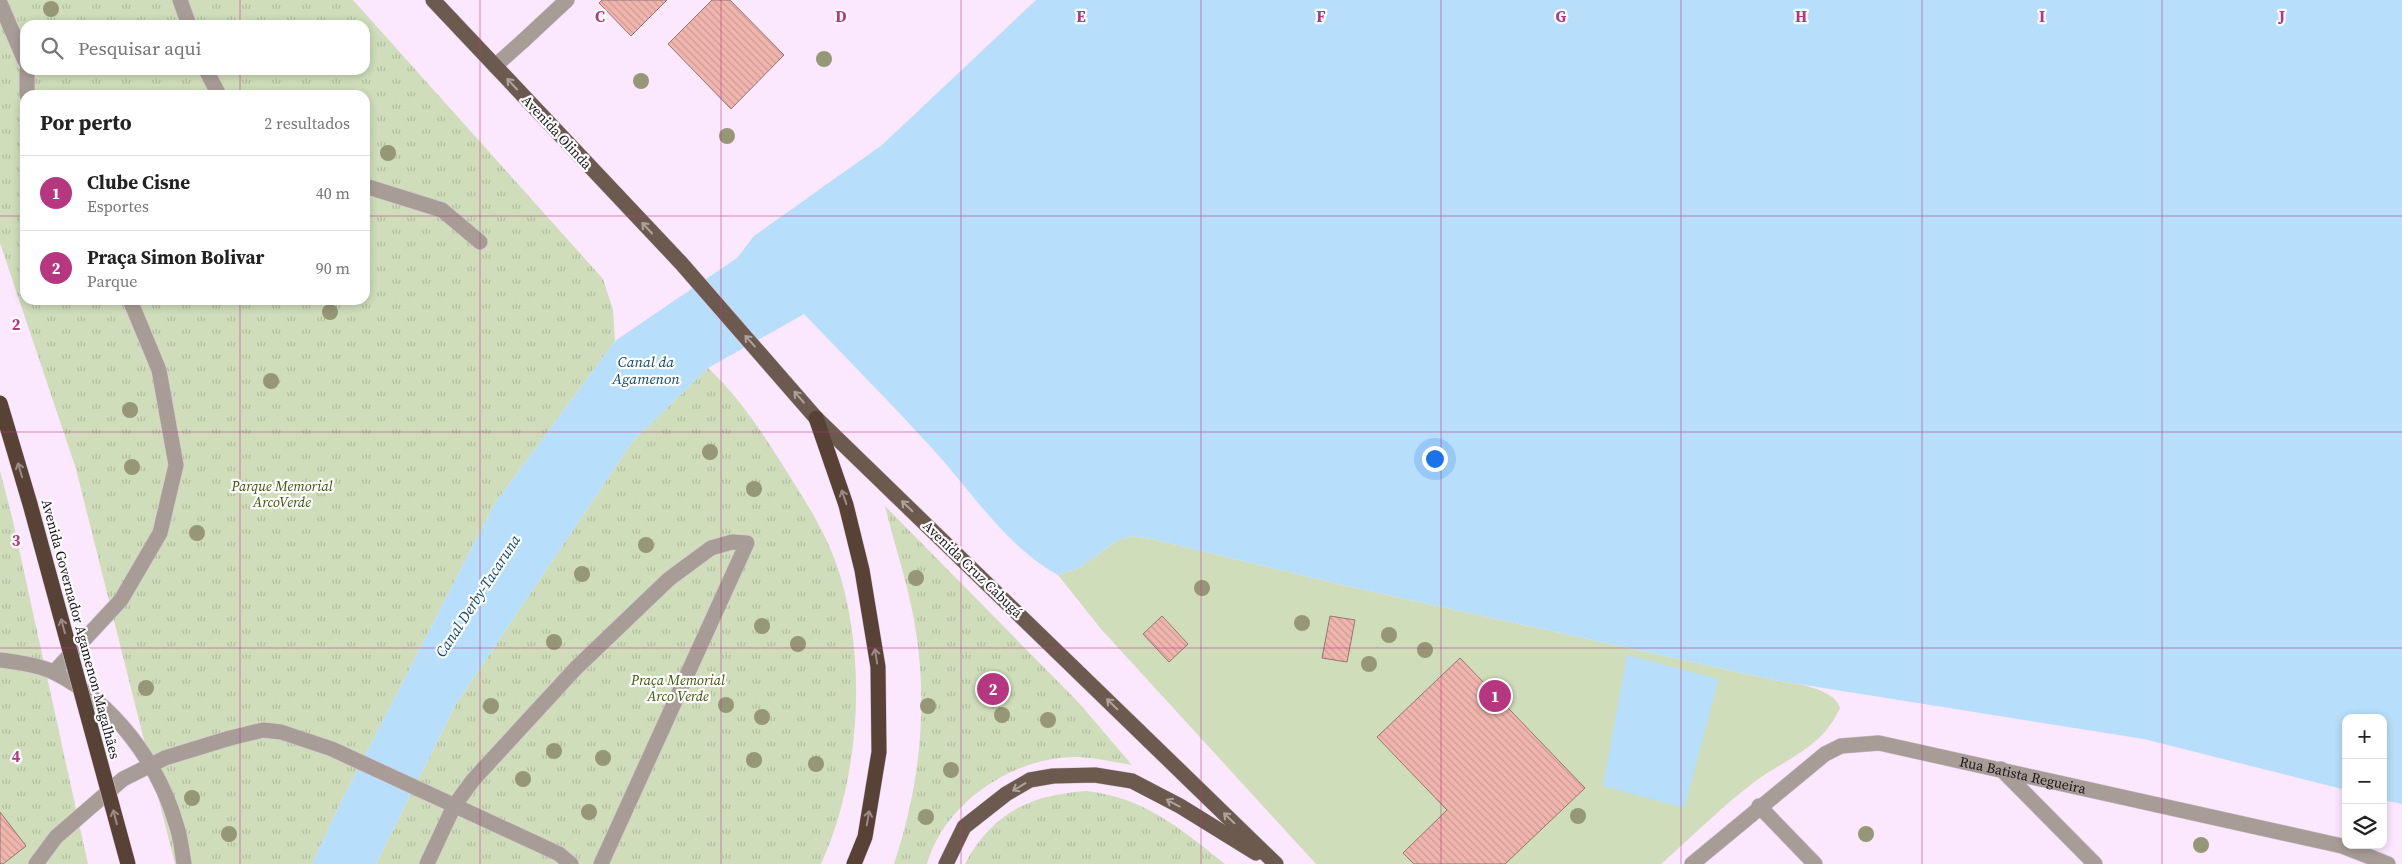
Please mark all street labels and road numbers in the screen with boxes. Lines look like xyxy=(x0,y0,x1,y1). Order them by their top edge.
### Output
street label: Avenida Olinda xyxy=(517,90,597,174)
street label: Avenida Governador Agamenon Magalhães xyxy=(37,497,125,761)
street label: Avenida Cruz Cabugá xyxy=(919,516,1028,623)
street label: Rua Batista Regueira xyxy=(1958,751,2089,799)

